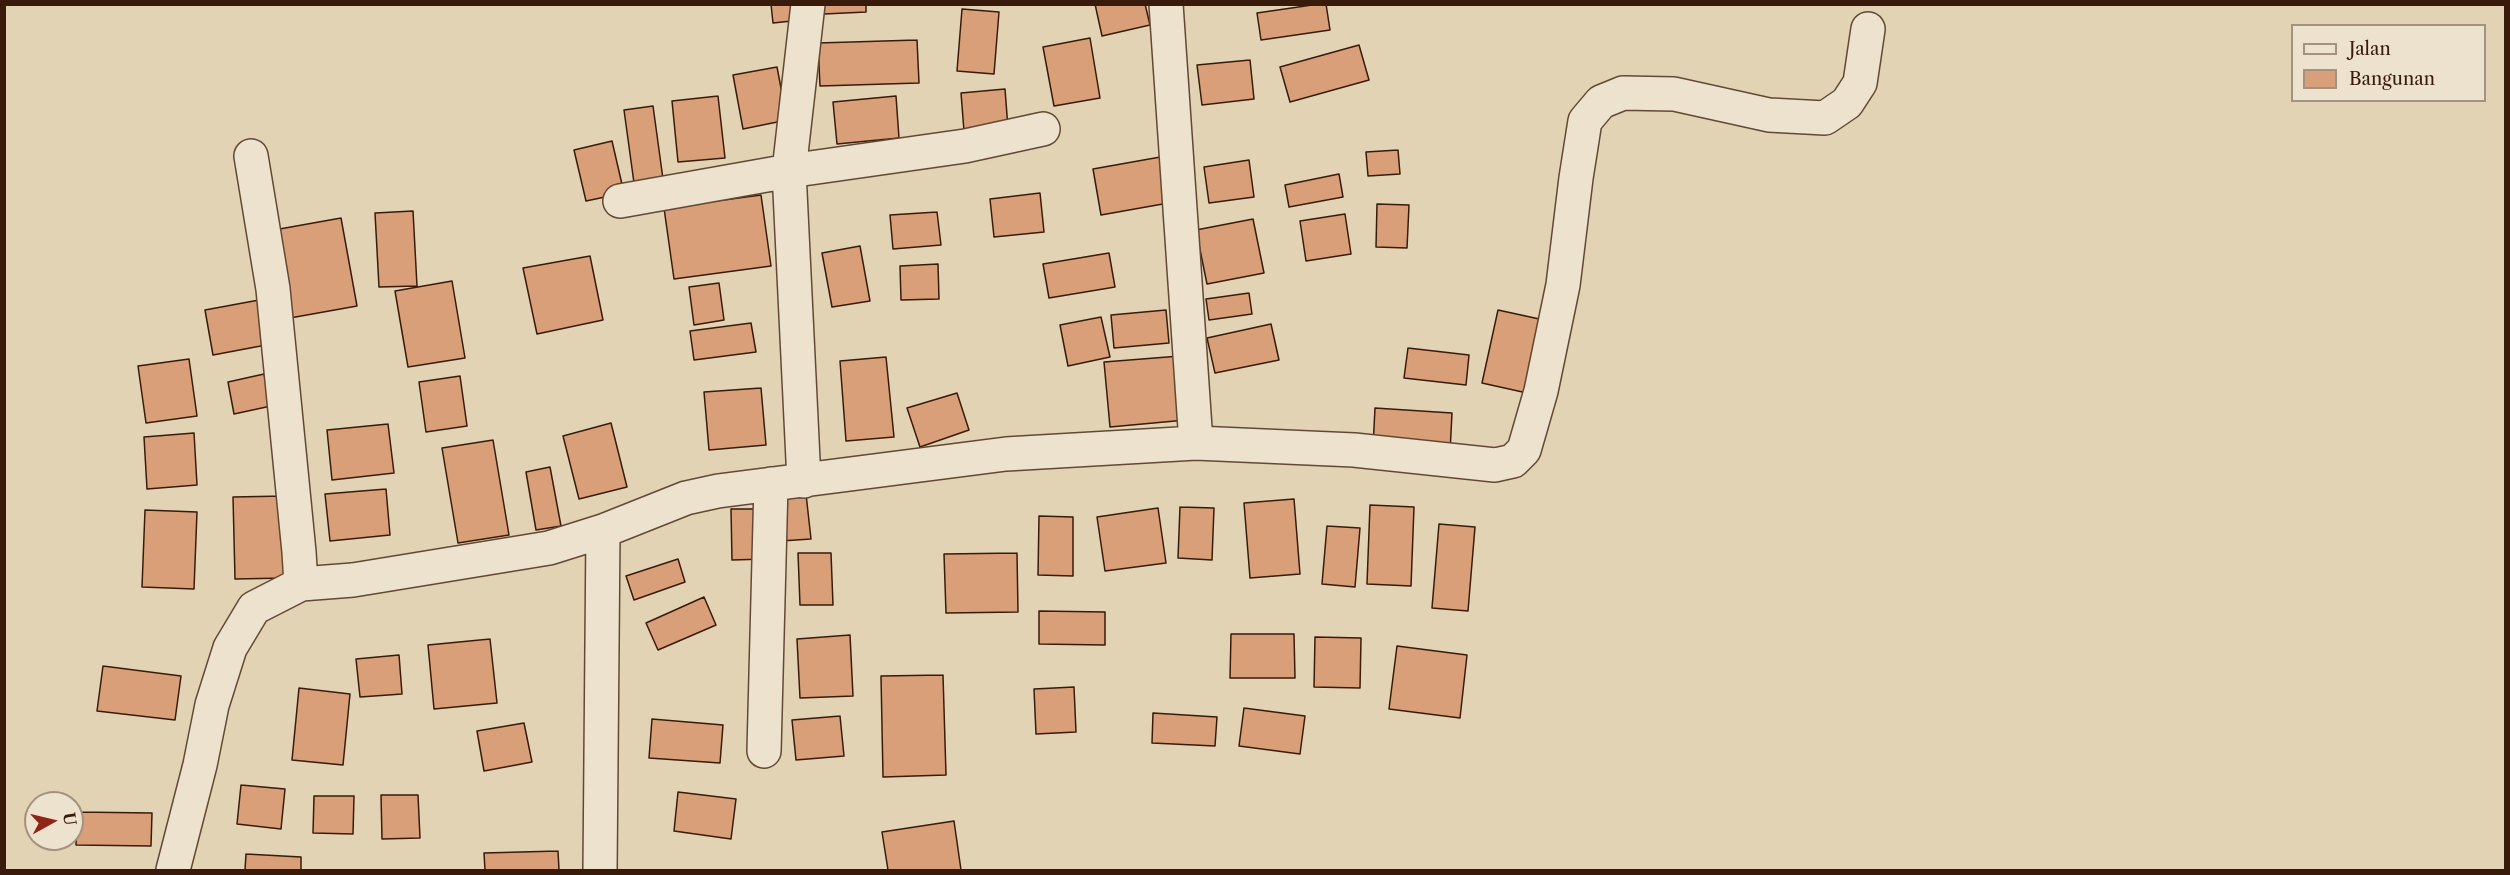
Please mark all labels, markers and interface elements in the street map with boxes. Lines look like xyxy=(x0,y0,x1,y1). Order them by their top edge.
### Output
legend xyxy=(2291,24,2486,102)
text: Jalan xyxy=(2349,38,2391,60)
text: Bangunan xyxy=(2349,68,2435,90)
north arrow xyxy=(24,791,84,851)
text: U xyxy=(59,811,81,827)

